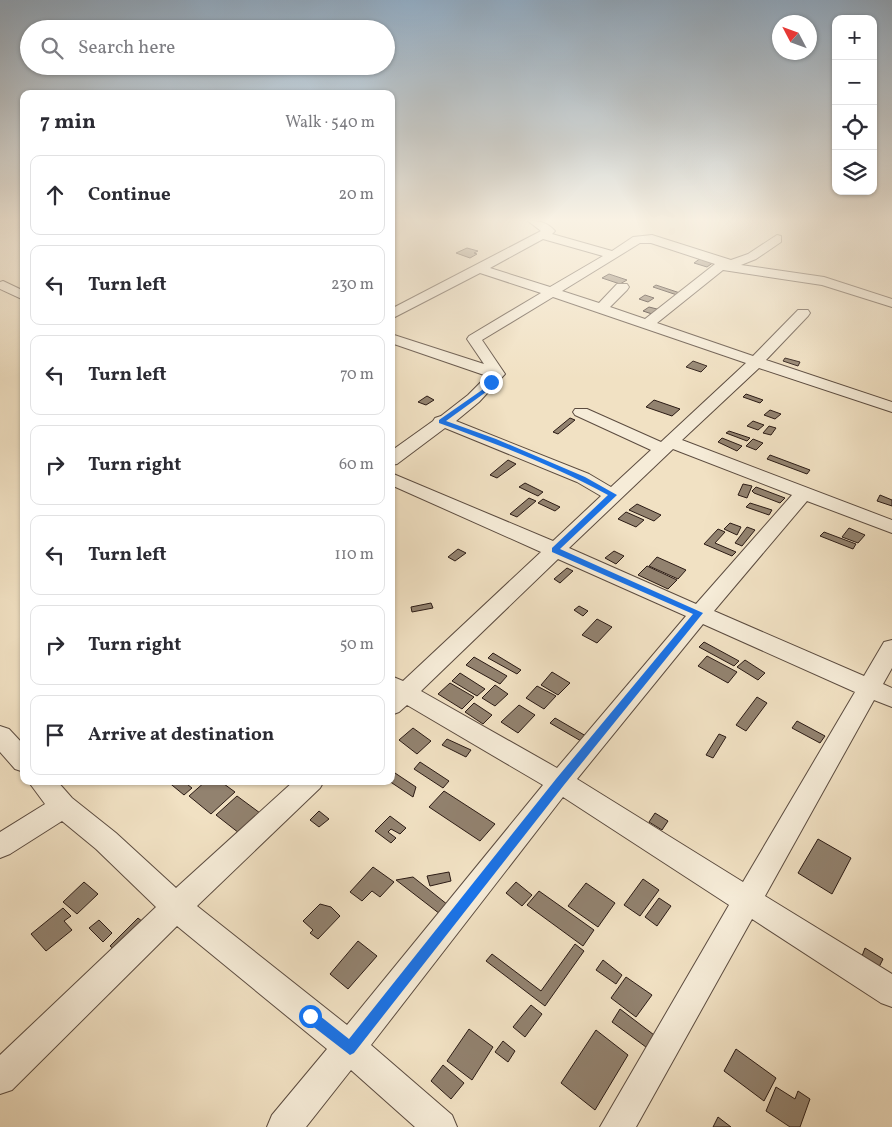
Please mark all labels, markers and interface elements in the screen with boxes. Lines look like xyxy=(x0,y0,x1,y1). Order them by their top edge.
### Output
north arrow xyxy=(772,15,817,60)
map controls xyxy=(832,15,877,195)
button: + xyxy=(832,15,877,60)
search box xyxy=(20,20,395,75)
icon: search xyxy=(38,34,66,62)
text: Search here xyxy=(78,35,175,61)
button: − xyxy=(832,60,877,105)
button: locate xyxy=(832,105,877,150)
text: 7 min xyxy=(40,108,96,137)
text: Walk · 540 m xyxy=(285,112,375,134)
button: layers xyxy=(832,150,877,195)
icon: ahead xyxy=(41,181,69,209)
text: Continue xyxy=(88,182,171,208)
text: 20 m xyxy=(339,184,374,206)
icon: left xyxy=(41,271,69,299)
text: Turn left xyxy=(88,272,167,298)
text: 230 m xyxy=(331,274,374,296)
icon: left xyxy=(41,361,69,389)
text: Turn left xyxy=(88,362,167,388)
text: 70 m xyxy=(340,364,374,386)
route end xyxy=(480,371,503,394)
icon: right xyxy=(41,451,69,479)
text: Turn right xyxy=(88,452,181,478)
text: 60 m xyxy=(339,454,374,476)
icon: left xyxy=(41,541,69,569)
text: Turn left xyxy=(88,542,167,568)
text: 110 m xyxy=(335,544,374,566)
icon: right xyxy=(41,631,69,659)
text: Turn right xyxy=(88,632,181,658)
text: 50 m xyxy=(340,634,374,656)
icon: arrive xyxy=(41,721,69,749)
text: Arrive at destination xyxy=(88,722,274,748)
route start xyxy=(299,1005,322,1028)

